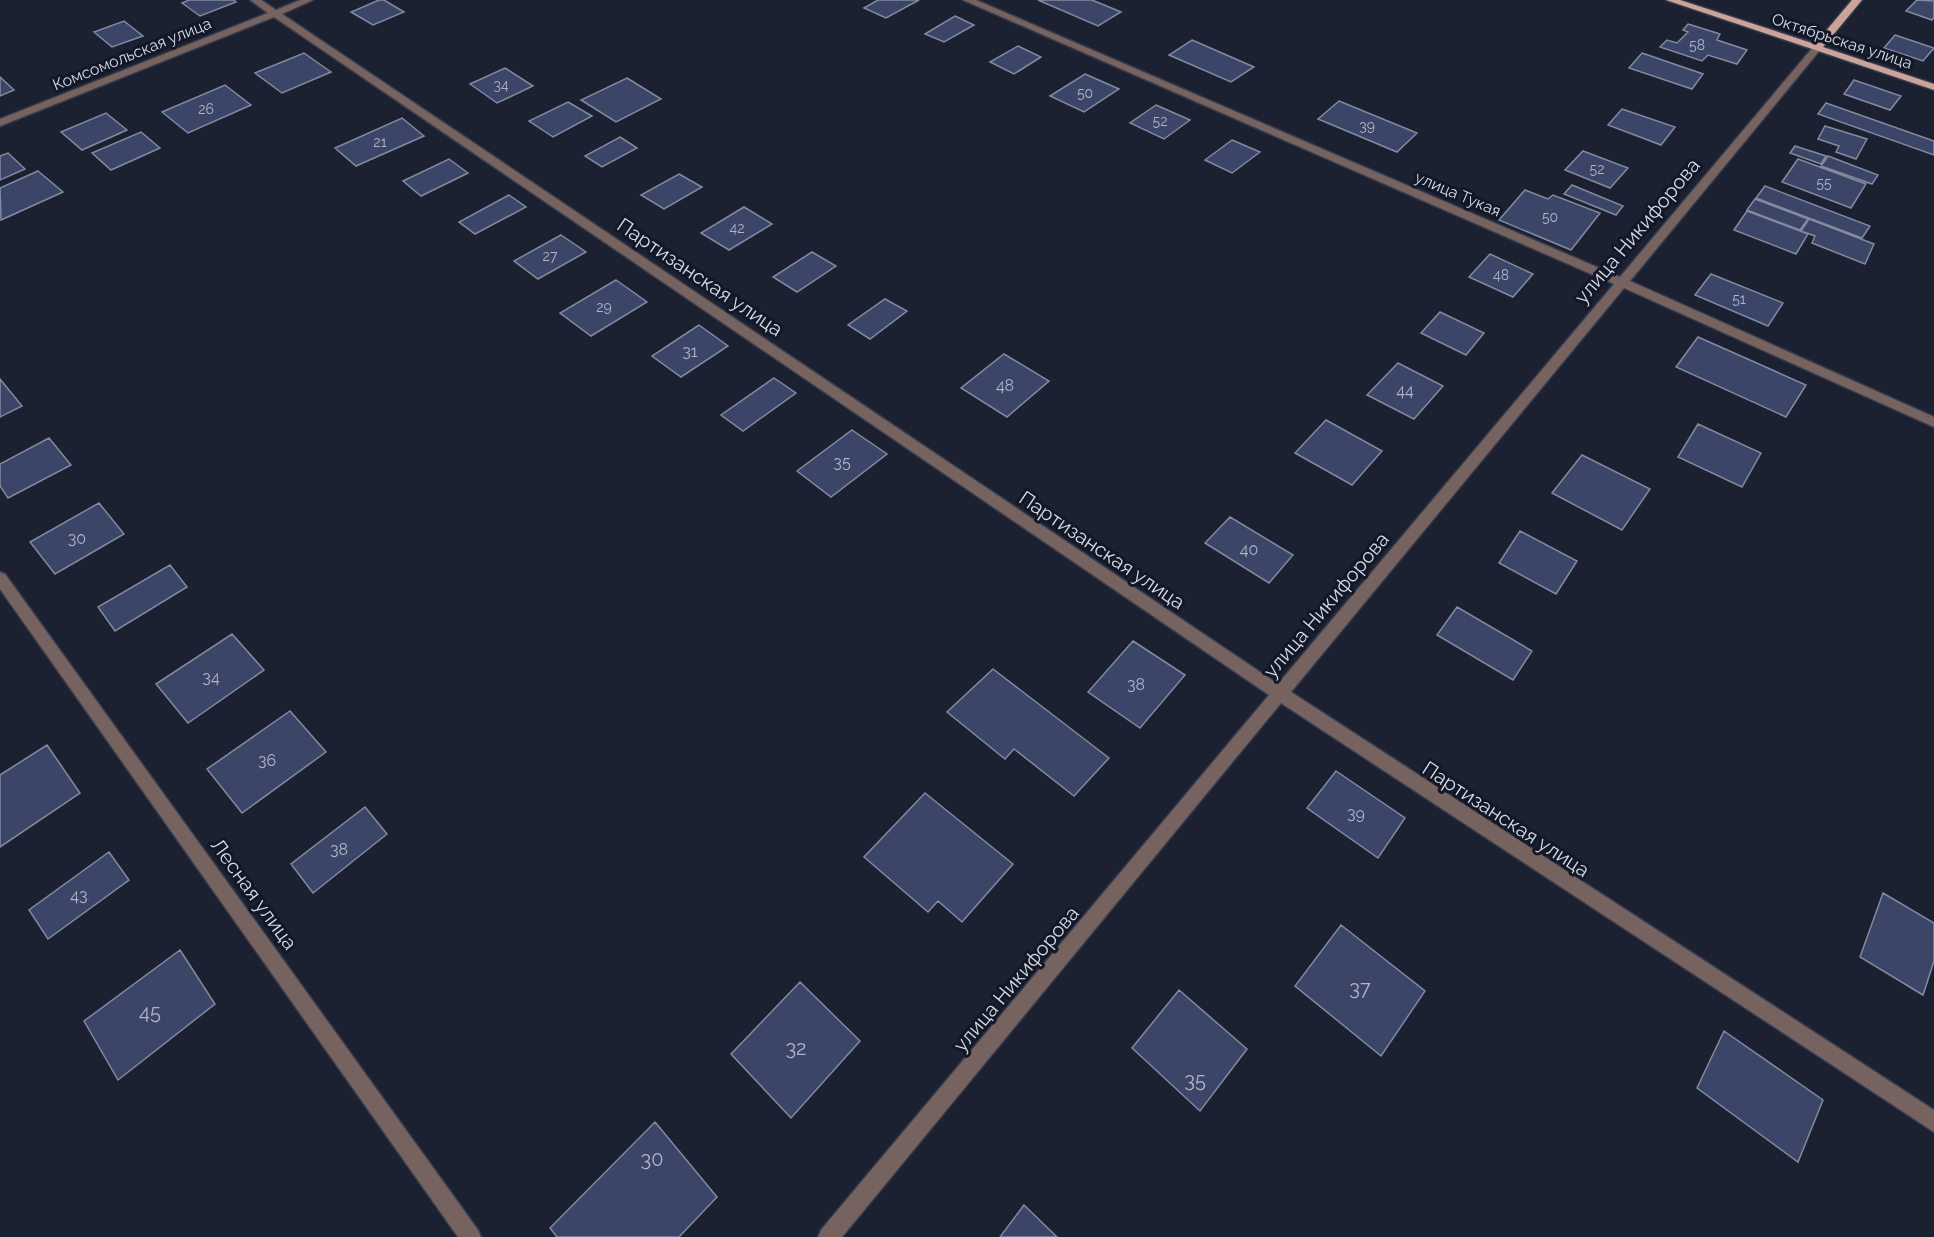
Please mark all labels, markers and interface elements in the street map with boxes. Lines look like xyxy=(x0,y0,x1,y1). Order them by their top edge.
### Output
street label: Октябрьская улица xyxy=(1769,9,1915,73)
street label: Комсомольская улица xyxy=(50,13,214,95)
house number: 58 xyxy=(1689,37,1705,53)
house number: 34 xyxy=(493,77,509,93)
house number: 50 xyxy=(1077,85,1093,101)
house number: 26 xyxy=(198,101,214,117)
house number: 52 xyxy=(1153,113,1167,129)
house number: 39 xyxy=(1359,118,1375,134)
house number: 21 xyxy=(373,134,387,150)
street label: улица Никифорова xyxy=(1569,153,1705,309)
house number: 52 xyxy=(1590,161,1604,177)
street label: улица Тукая xyxy=(1412,167,1504,221)
house number: 55 xyxy=(1816,175,1832,191)
house number: 50 xyxy=(1542,209,1558,225)
street label: Партизанская улица xyxy=(613,213,787,341)
house number: 42 xyxy=(730,220,744,236)
house number: 27 xyxy=(543,248,558,264)
house number: 48 xyxy=(1493,267,1509,283)
house number: 51 xyxy=(1732,291,1746,307)
house number: 29 xyxy=(596,299,612,315)
house number: 31 xyxy=(682,342,698,361)
house number: 48 xyxy=(996,376,1014,395)
house number: 44 xyxy=(1396,381,1414,400)
house number: 35 xyxy=(833,453,851,472)
street label: Партизанская улица xyxy=(1015,486,1189,614)
street label: улица Никифорова xyxy=(1258,527,1394,683)
house number: 30 xyxy=(68,529,86,548)
house number: 40 xyxy=(1240,540,1258,559)
house number: 34 xyxy=(202,668,220,687)
house number: 38 xyxy=(1127,675,1145,694)
house number: 36 xyxy=(258,751,276,770)
street label: Партизанская улица xyxy=(1418,756,1594,882)
house number: 39 xyxy=(1347,804,1365,823)
street label: Лесная улица xyxy=(206,834,302,954)
house number: 38 xyxy=(330,840,348,859)
house number: 43 xyxy=(70,886,88,905)
street label: улица Никифорова xyxy=(948,901,1084,1057)
house number: 37 xyxy=(1349,976,1371,1000)
house number: 45 xyxy=(139,1000,161,1024)
house number: 32 xyxy=(785,1036,807,1060)
house number: 35 xyxy=(1184,1068,1206,1092)
house number: 30 xyxy=(641,1147,663,1171)

